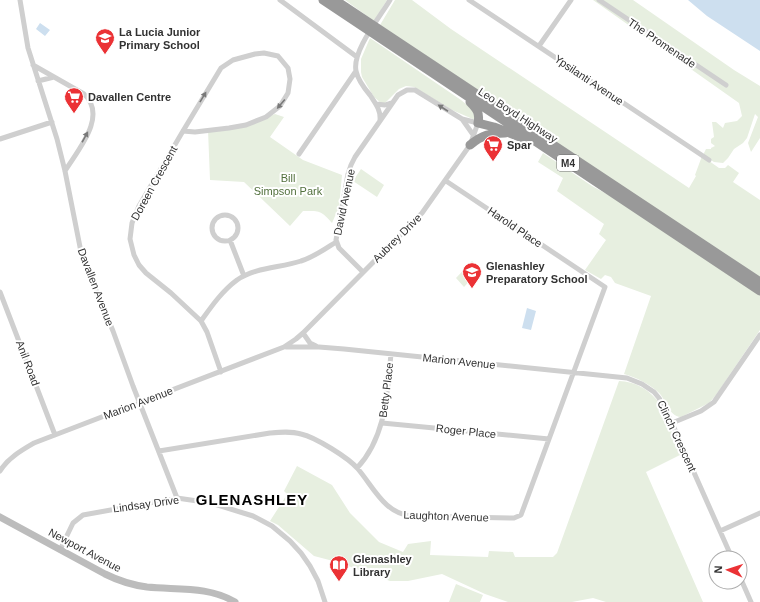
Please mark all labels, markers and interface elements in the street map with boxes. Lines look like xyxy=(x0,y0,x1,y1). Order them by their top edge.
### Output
street label: The Promenade xyxy=(626,16,698,70)
place label: La Lucia Junior Primary School xyxy=(119,26,201,51)
school or university icon: La Lucia Junior Primary School xyxy=(94,27,116,55)
street label: Ypsilanti Avenue xyxy=(552,53,626,107)
street label: Leo Boyd Highway xyxy=(476,85,560,145)
supermarket icon: Davallen Centre xyxy=(63,86,85,114)
place label: Davallen Centre xyxy=(88,91,171,103)
one-way arrow xyxy=(199,91,206,103)
one-way arrow xyxy=(276,98,285,109)
one-way arrow xyxy=(438,104,448,112)
one-way arrow xyxy=(82,132,89,143)
supermarket icon: Spar xyxy=(482,134,504,162)
place label: Spar xyxy=(507,139,532,151)
street label: Doreen Crescent xyxy=(129,144,179,222)
road number: M4 xyxy=(557,155,579,171)
street label: David Avenue xyxy=(331,168,357,236)
park label: Bill Simpson Park xyxy=(254,172,323,197)
street label: Harold Place xyxy=(486,204,544,250)
street label: Aubrey Drive xyxy=(370,211,424,265)
street label: Davallen Avenue xyxy=(76,246,116,328)
place label: Glenashley Preparatory School xyxy=(486,260,587,285)
school or university icon: Glenashley Preparatory School xyxy=(461,261,483,289)
street label: Anil Road xyxy=(14,339,42,387)
street label: Marion Avenue xyxy=(422,351,496,371)
street label: Betty Place xyxy=(377,362,395,418)
street label: Marion Avenue xyxy=(102,384,174,422)
street label: Clinch Crescent xyxy=(655,398,699,474)
street label: Roger Place xyxy=(435,422,497,440)
district label: GLENASHLEY xyxy=(196,491,308,508)
street label: Lindsay Drive xyxy=(112,493,180,515)
street label: Laughton Avenue xyxy=(403,509,489,523)
street label: Newport Avenue xyxy=(47,526,123,574)
north arrow xyxy=(708,550,748,590)
place label: Glenashley Library xyxy=(353,553,413,578)
library icon: Glenashley Library xyxy=(328,554,350,582)
text: N xyxy=(712,565,724,574)

